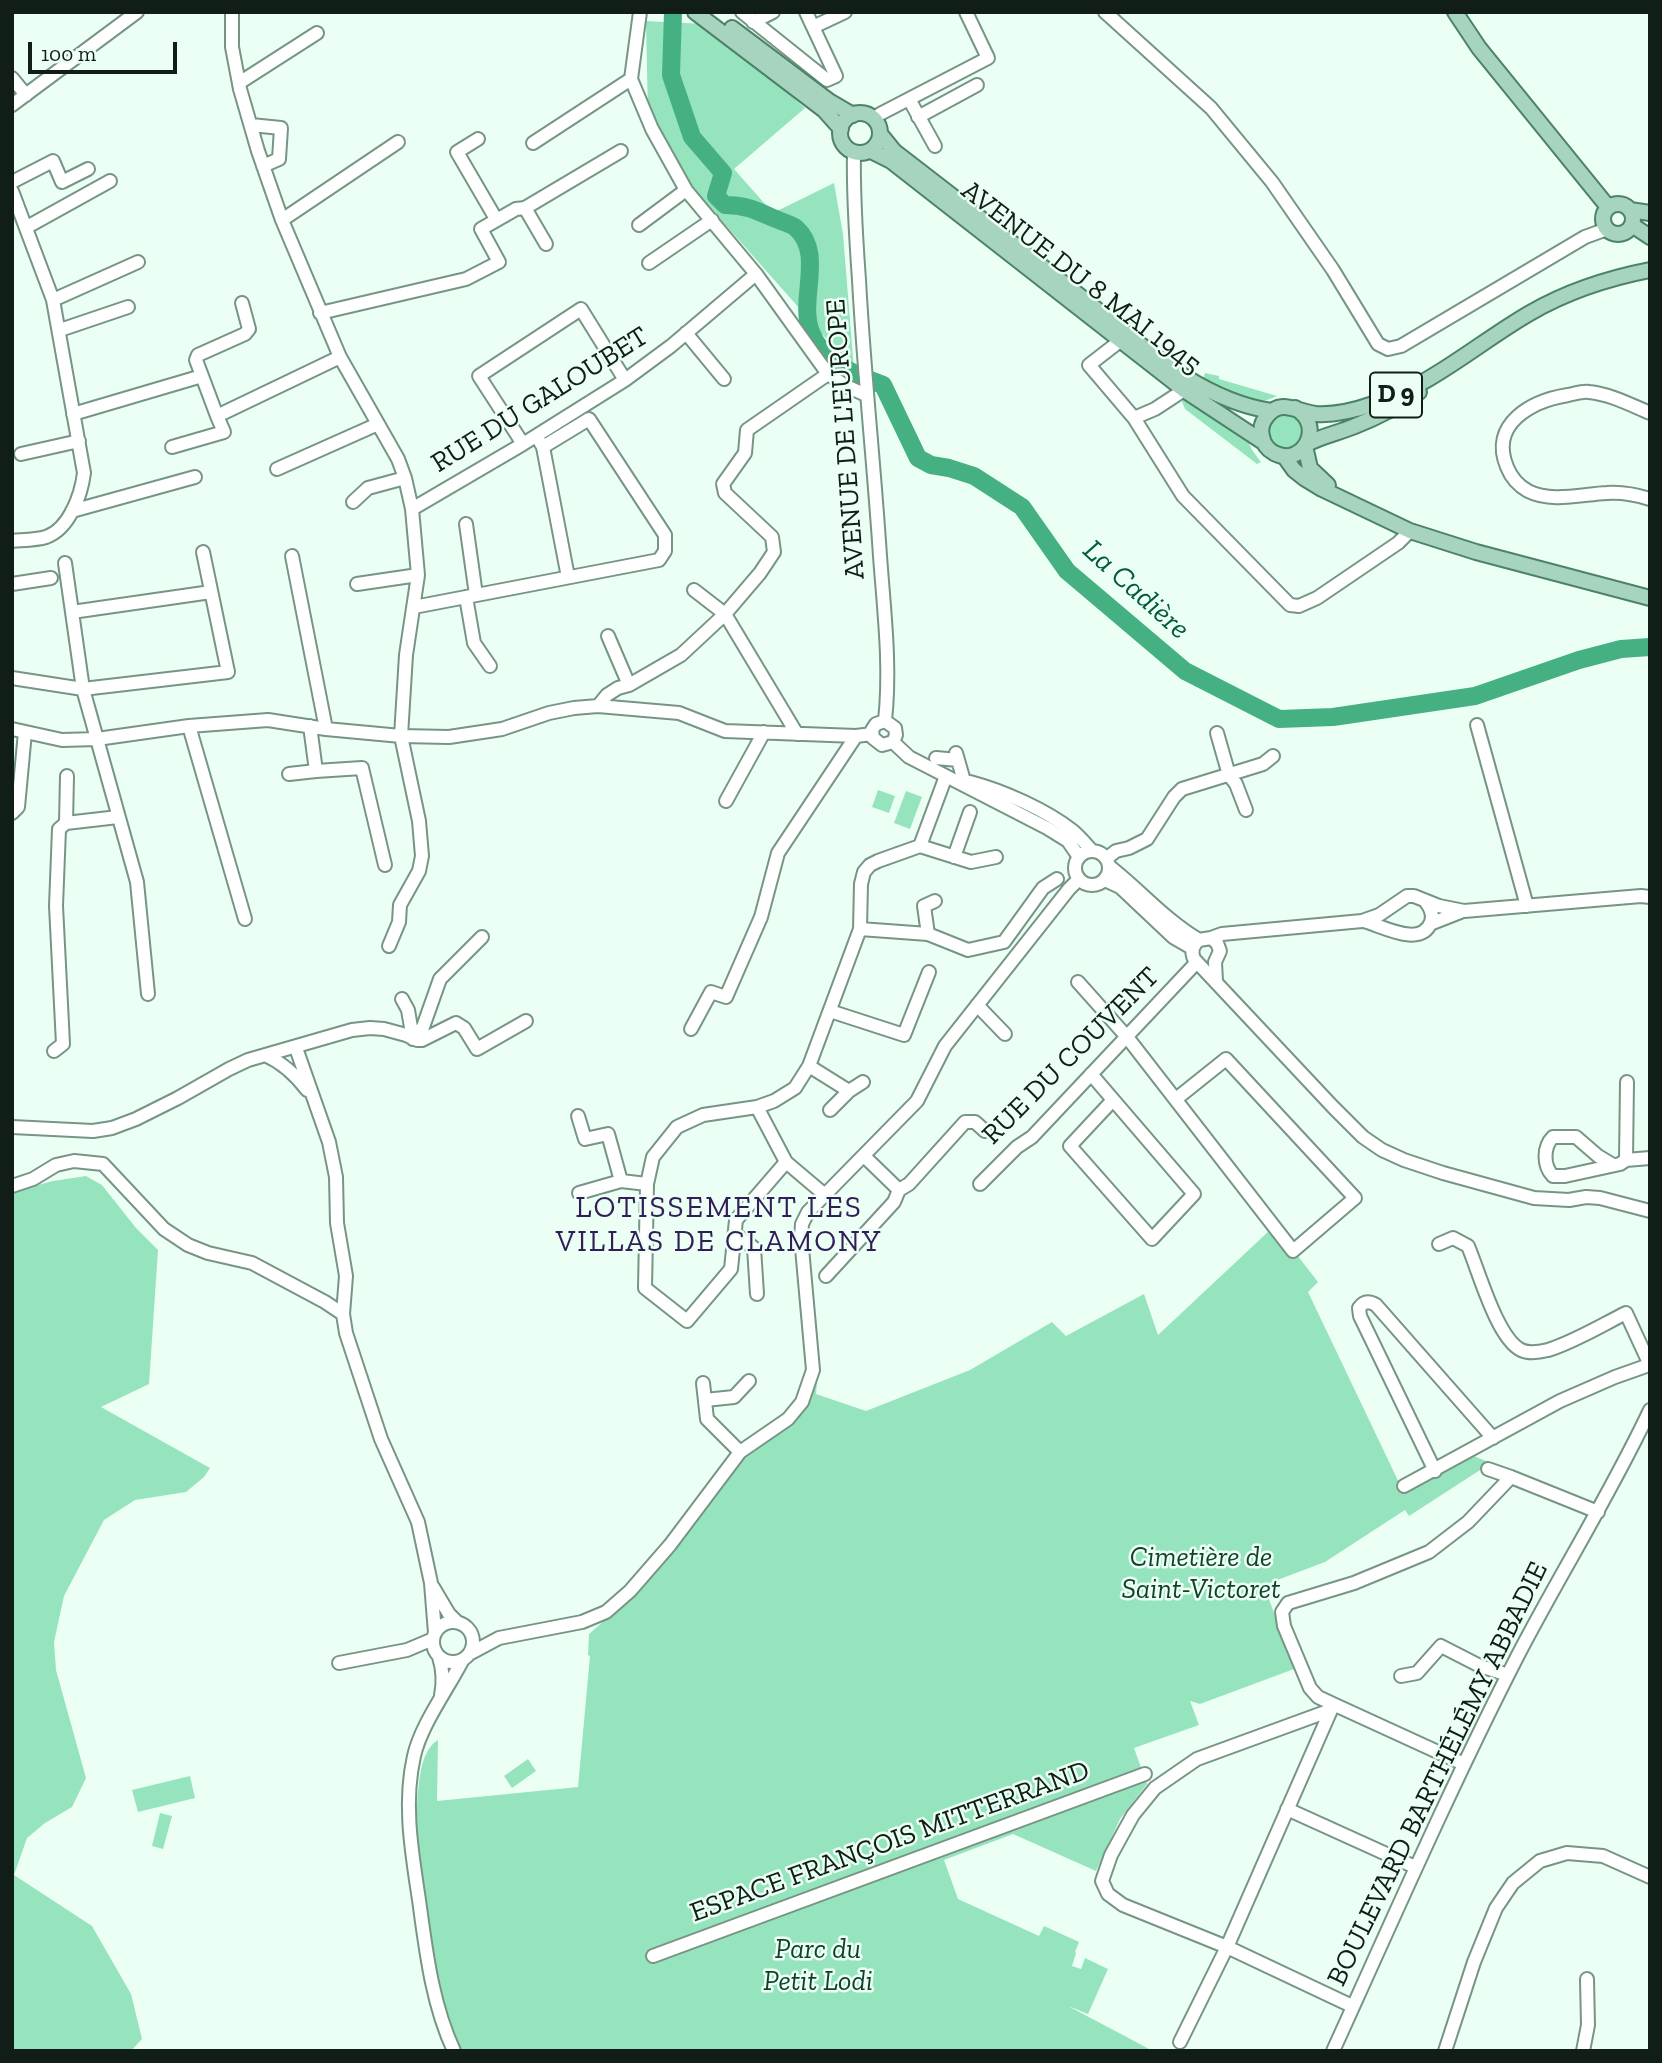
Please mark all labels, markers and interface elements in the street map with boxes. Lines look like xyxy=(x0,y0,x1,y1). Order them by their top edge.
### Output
scale bar xyxy=(32,28,180,72)
text: 100 m xyxy=(41,41,96,66)
street label: AVENUE DU 8 MAI 1945 xyxy=(954,174,1208,382)
street label: AVENUE DE L'EUROPE xyxy=(819,298,873,580)
street label: RUE DU GALOUBET xyxy=(425,320,655,480)
road number: D 9 xyxy=(1370,372,1422,418)
water label: La Cadière xyxy=(1075,533,1197,647)
street label: RUE DU COUVENT xyxy=(975,960,1167,1152)
district label: LOTISSEMENT LES VILLAS DE CLAMONY xyxy=(558,1190,880,1260)
park label: Cimetière de Saint-Victoret xyxy=(1121,1541,1281,1607)
street label: BOULEVARD BARTHÉLÉMY ABBADIE xyxy=(1320,1556,1556,1992)
street label: ESPACE FRANÇOIS MITTERRAND xyxy=(686,1754,1094,1930)
park label: Parc du Petit Lodi xyxy=(763,1933,873,1999)

